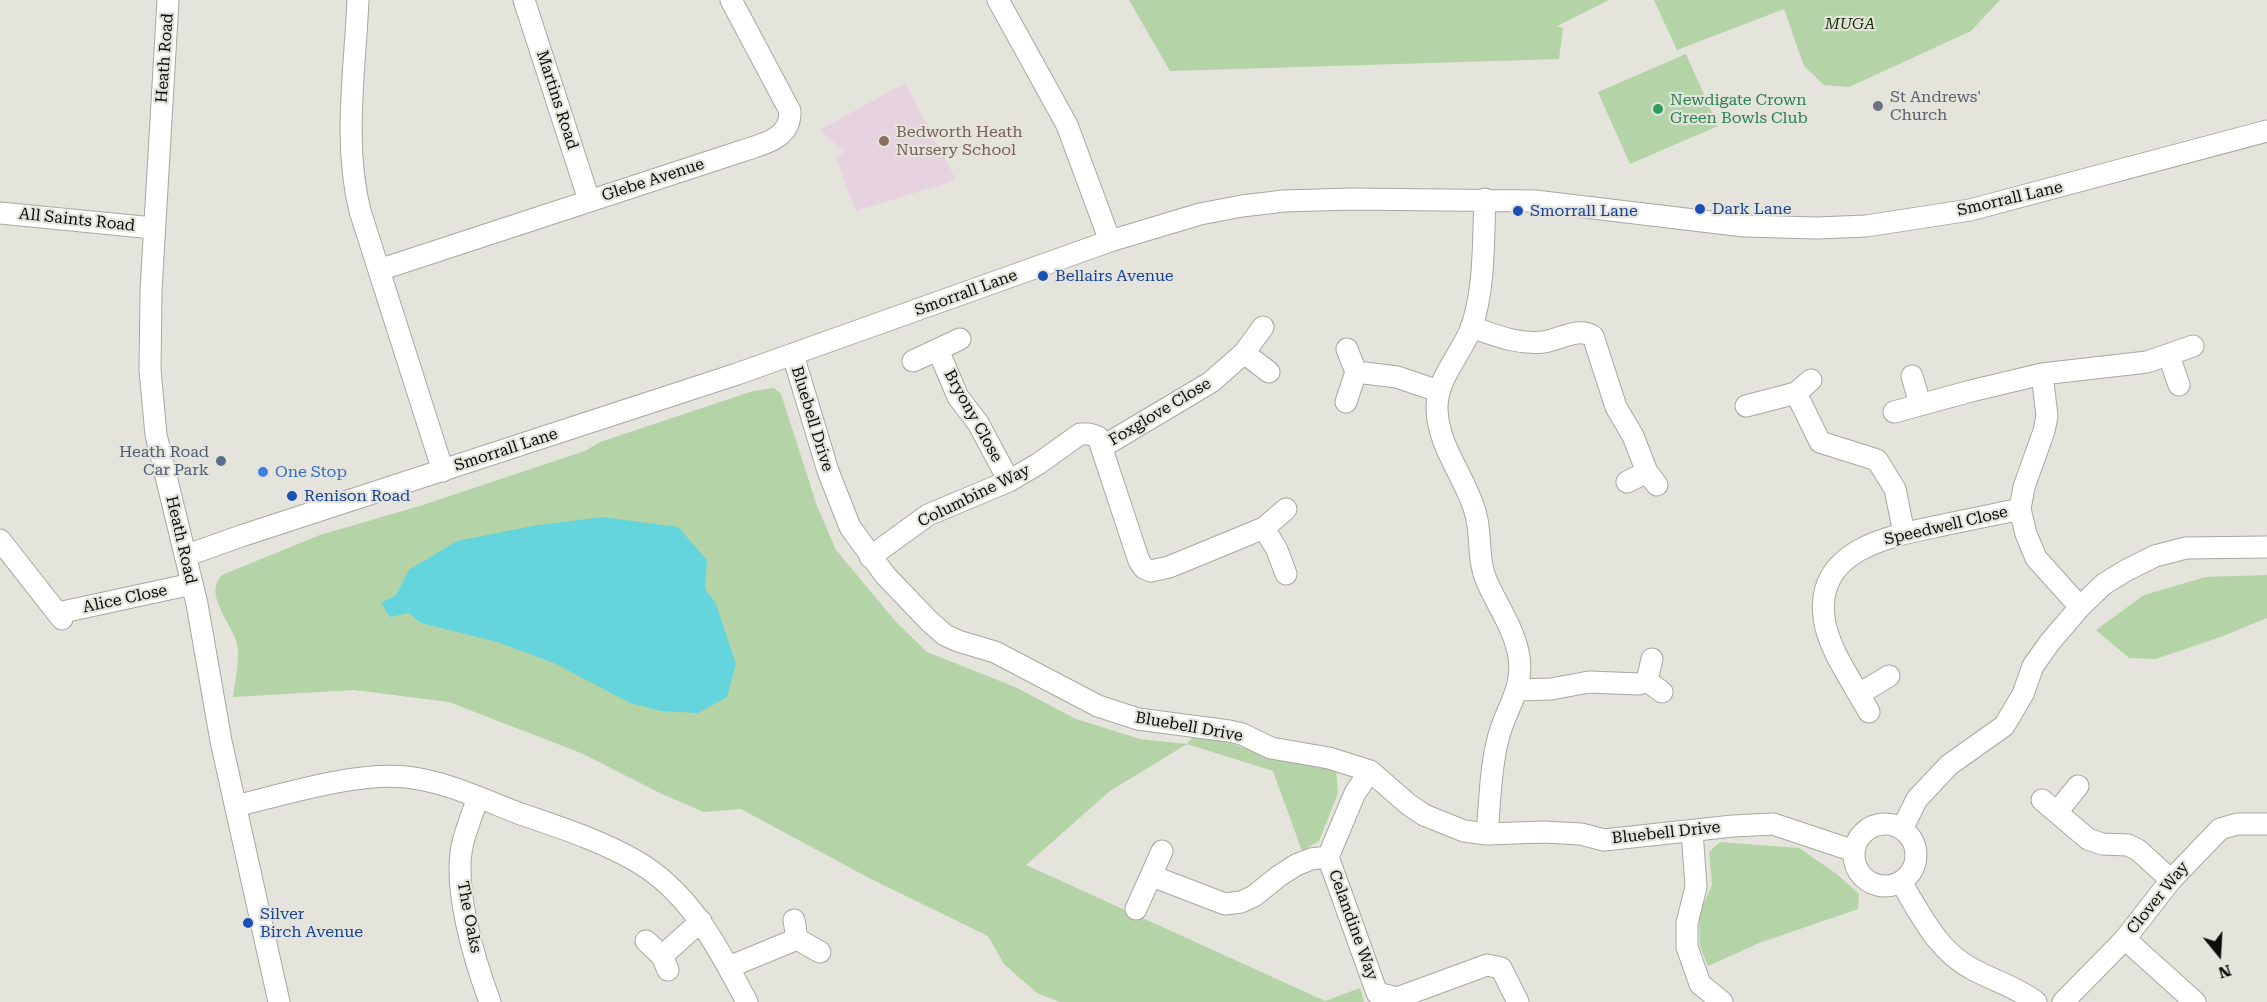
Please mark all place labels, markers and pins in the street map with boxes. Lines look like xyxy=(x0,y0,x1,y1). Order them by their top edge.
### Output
place label: St Andrews' Church xyxy=(1890,87,1981,125)
place label: Newdigate Crown Green Bowls Club xyxy=(1670,90,1808,128)
marker: St Andrews' Church xyxy=(1871,99,1885,113)
marker: Newdigate Crown Green Bowls Club xyxy=(1651,102,1665,116)
place label: Bedworth Heath Nursery School xyxy=(896,122,1022,160)
marker: Bedworth Heath Nursery School xyxy=(877,134,891,148)
place label: Dark Lane xyxy=(1712,199,1792,219)
place label: Smorrall Lane xyxy=(1530,201,1638,221)
marker: Dark Lane xyxy=(1693,202,1707,216)
marker: Smorrall Lane xyxy=(1511,204,1525,218)
place label: Bellairs Avenue xyxy=(1055,266,1174,286)
marker: Bellairs Avenue xyxy=(1036,269,1050,283)
place label: Heath Road Car Park xyxy=(119,442,209,480)
marker: Heath Road Car Park xyxy=(214,454,228,468)
place label: One Stop xyxy=(275,462,347,482)
marker: One Stop xyxy=(256,465,270,479)
place label: Renison Road xyxy=(304,486,410,506)
marker: Renison Road xyxy=(285,489,299,503)
place label: Silver Birch Avenue xyxy=(260,904,363,942)
marker: Silver Birch Avenue xyxy=(241,916,255,930)

